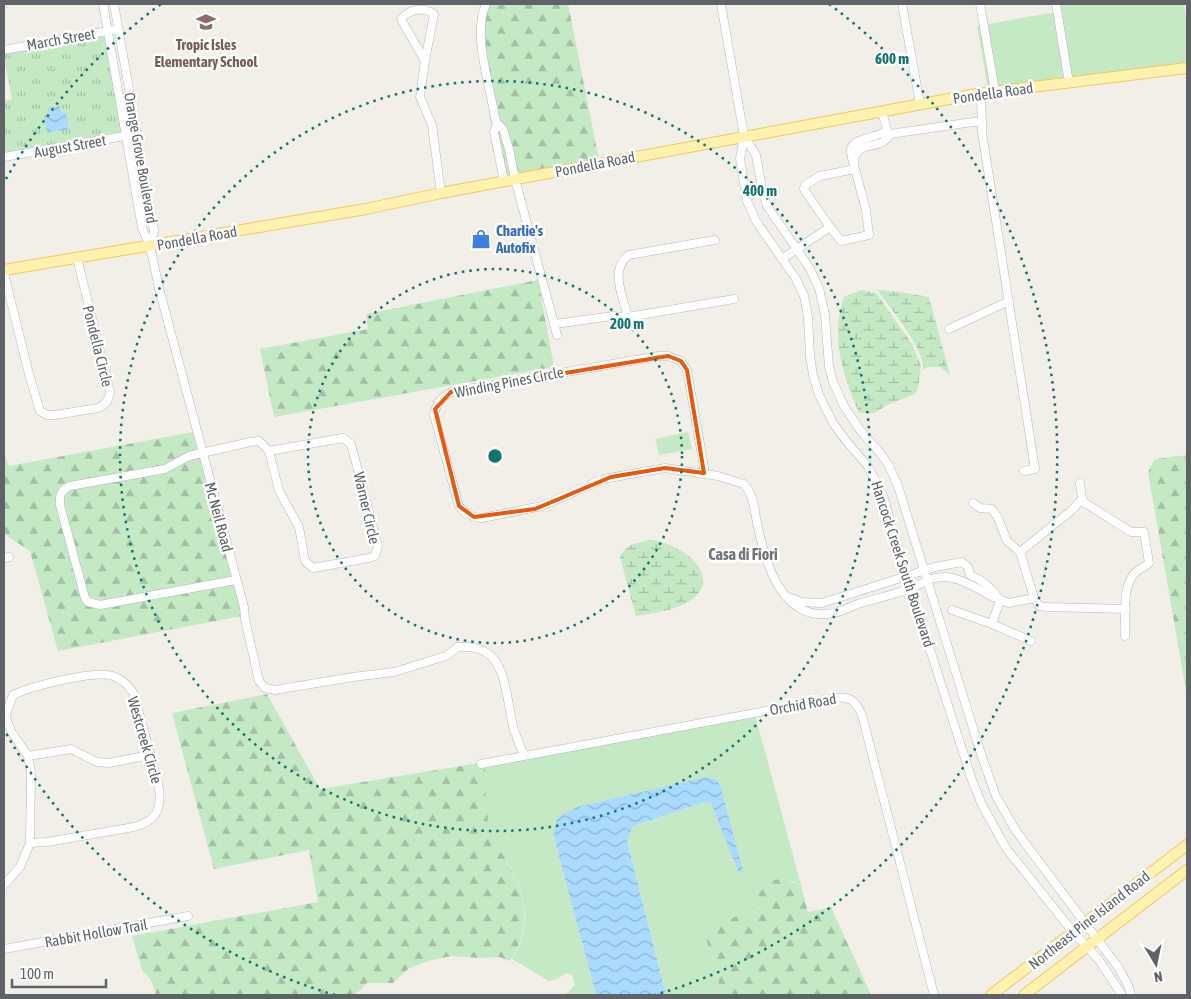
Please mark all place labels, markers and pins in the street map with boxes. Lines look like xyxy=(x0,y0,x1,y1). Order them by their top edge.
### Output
school or university icon: Tropic Isles Elementary School xyxy=(195,11,217,33)
place label: Tropic Isles Elementary School xyxy=(154,36,259,70)
place label: Charlie's Autofix xyxy=(495,222,544,256)
shop icon: Charlie's Autofix xyxy=(470,228,492,250)
centre of rings xyxy=(486,447,504,465)

